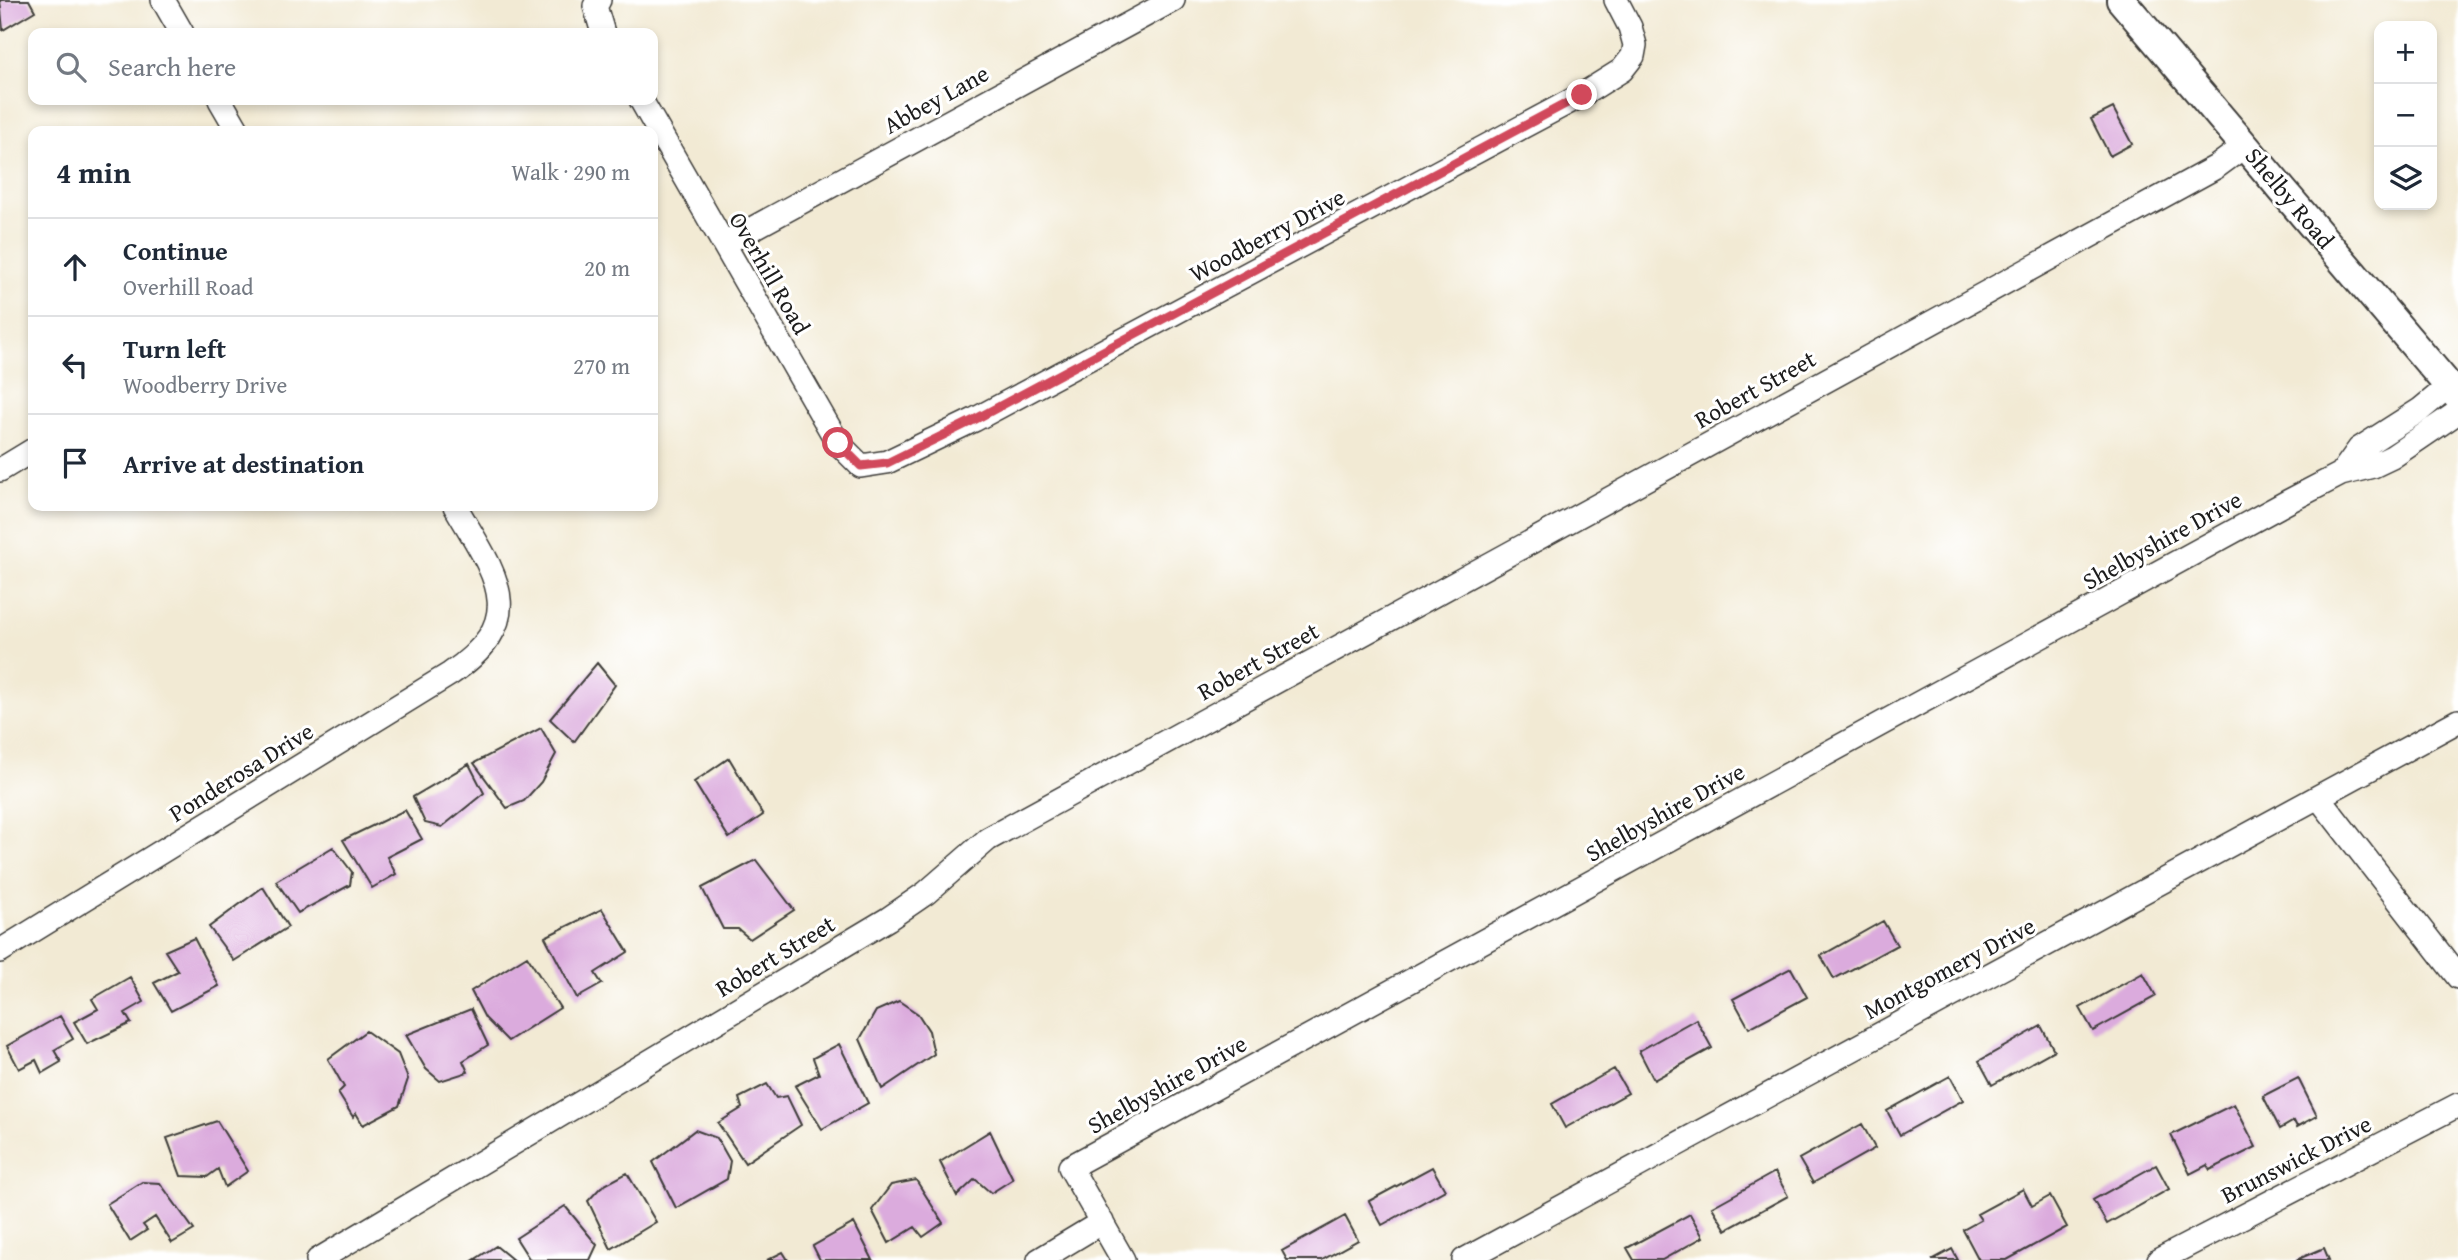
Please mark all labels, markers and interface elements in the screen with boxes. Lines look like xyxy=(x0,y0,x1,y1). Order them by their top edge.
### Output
map controls xyxy=(2374,21,2437,210)
button: + xyxy=(2374,21,2437,84)
search box xyxy=(28,28,658,105)
text: Search here xyxy=(108,47,236,86)
icon: search xyxy=(52,48,90,86)
street label: Abbey Lane xyxy=(877,56,995,142)
route end xyxy=(1566,79,1597,110)
button: − xyxy=(2374,84,2437,147)
street label: Shelby Road xyxy=(2237,140,2343,257)
button: layers xyxy=(2374,147,2437,210)
text: 4 min xyxy=(56,150,131,194)
text: Walk · 290 m xyxy=(511,155,630,188)
street label: Woodberry Drive xyxy=(1183,179,1351,291)
street label: Overhill Road xyxy=(721,205,819,341)
text: Continue xyxy=(123,231,228,270)
icon: ahead xyxy=(56,248,94,286)
text: 20 m xyxy=(584,251,630,284)
text: Overhill Road xyxy=(123,270,254,303)
text: Turn left xyxy=(123,329,226,368)
street label: Robert Street xyxy=(1688,341,1823,437)
icon: left xyxy=(56,346,94,384)
text: 270 m xyxy=(573,349,630,382)
text: Woodberry Drive xyxy=(123,368,287,401)
route start xyxy=(822,427,853,458)
icon: arrive xyxy=(56,444,94,482)
text: Arrive at destination xyxy=(123,444,364,483)
street label: Shelbyshire Drive xyxy=(2076,482,2248,598)
street label: Robert Street xyxy=(1191,613,1326,709)
street label: Ponderosa Drive xyxy=(162,714,320,830)
street label: Shelbyshire Drive xyxy=(1579,754,1751,870)
street label: Robert Street xyxy=(709,906,842,1006)
street label: Montgomery Drive xyxy=(1857,908,2041,1028)
street label: Shelbyshire Drive xyxy=(1081,1026,1253,1142)
street label: Brunswick Drive xyxy=(2215,1106,2377,1212)

